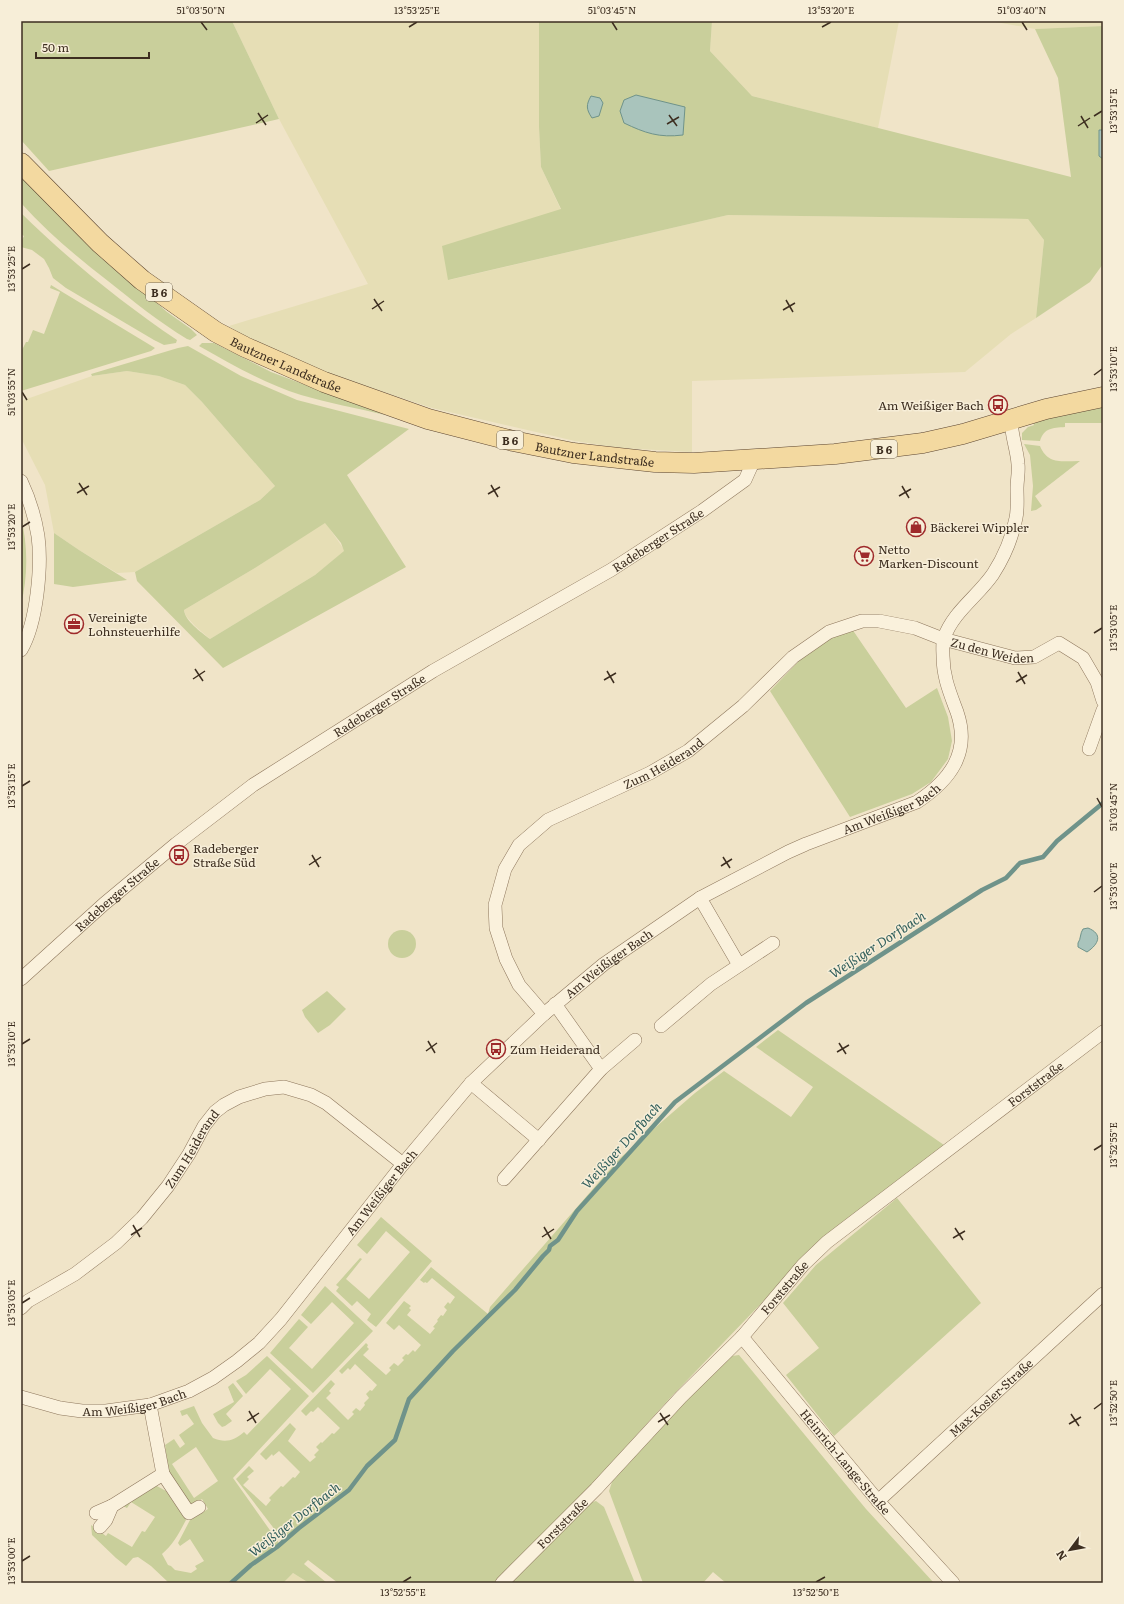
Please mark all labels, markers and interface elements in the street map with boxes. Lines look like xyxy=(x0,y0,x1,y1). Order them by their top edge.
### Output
text: 51°03'50"N xyxy=(177,2,225,17)
text: 13°53'25"E xyxy=(394,2,440,17)
text: 51°03'45"N xyxy=(588,2,636,17)
text: 13°53'20"E xyxy=(808,2,854,17)
text: 51°03'40"N xyxy=(997,2,1047,17)
scale bar xyxy=(36,34,149,60)
text: 50 m xyxy=(42,38,69,56)
text: 13°53'15"E xyxy=(1105,88,1120,134)
text: 13°53'25"E xyxy=(3,246,18,292)
road number: B 6 xyxy=(146,283,172,301)
street label: Bautzner Landstraße xyxy=(227,332,344,397)
text: 13°53'10"E xyxy=(1105,346,1120,392)
text: 51°03'55"N xyxy=(3,368,18,416)
bus stop icon: Am Weißiger Bach xyxy=(987,394,1009,416)
place label: Am Weißiger Bach xyxy=(878,396,984,414)
road number: B 6 xyxy=(497,431,523,449)
street label: Bautzner Landstraße xyxy=(534,437,655,471)
road number: B 6 xyxy=(871,440,897,458)
street label: Radeberger Straße xyxy=(608,503,707,576)
text: 13°53'20"E xyxy=(3,504,18,550)
shop icon: Bäckerei Wippler xyxy=(905,516,927,538)
place label: Bäckerei Wippler xyxy=(930,518,1029,536)
place label: Netto Marken-Discount xyxy=(878,540,979,572)
supermarket icon: Netto Marken-Discount xyxy=(853,545,875,567)
text: 13°53'05"E xyxy=(1105,605,1120,651)
place label: Vereinigte Lohnsteuerhilfe xyxy=(88,608,180,640)
office icon: Vereinigte Lohnsteuerhilfe xyxy=(63,613,85,635)
street label: Zu den Weiden xyxy=(949,632,1035,667)
street label: Radeberger Straße xyxy=(330,669,429,741)
street label: Zum Heiderand xyxy=(620,733,708,793)
text: 13°53'15"E xyxy=(3,763,18,809)
street label: Am Weißiger Bach xyxy=(840,779,944,838)
text: 51°03'45"N xyxy=(1105,783,1120,831)
place label: Radeberger Straße Süd xyxy=(193,839,259,871)
bus stop icon: Radeberger Straße Süd xyxy=(168,844,190,866)
street label: Radeberger Straße xyxy=(71,853,163,935)
text: 13°53'00"E xyxy=(1105,862,1120,910)
water label: Weißiger Dorfbach xyxy=(825,905,929,982)
street label: Am Weißiger Bach xyxy=(561,924,656,1002)
text: 13°53'10"E xyxy=(3,1021,18,1067)
bus stop icon: Zum Heiderand xyxy=(485,1038,507,1060)
place label: Zum Heiderand xyxy=(510,1040,601,1058)
street label: Forststraße xyxy=(1004,1056,1067,1111)
water label: Weißiger Dorfbach xyxy=(577,1097,666,1193)
street label: Zum Heiderand xyxy=(160,1105,223,1192)
text: 13°52'55"E xyxy=(1105,1122,1120,1168)
street label: Am Weißiger Bach xyxy=(341,1145,421,1239)
street label: Forststraße xyxy=(756,1256,812,1318)
text: 13°53'05"E xyxy=(3,1280,18,1326)
street label: Max-Kosler-Straße xyxy=(945,1354,1037,1441)
text: 13°52'50"E xyxy=(1105,1380,1120,1426)
street label: Am Weißiger Bach xyxy=(82,1384,189,1420)
street label: Heinrich-Lange-Straße xyxy=(796,1405,895,1518)
water label: Weißiger Dorfbach xyxy=(244,1477,344,1561)
street label: Forststraße xyxy=(532,1493,592,1553)
north arrow xyxy=(1050,1530,1090,1570)
text: 13°53'00"E xyxy=(3,1537,18,1585)
text: N xyxy=(1051,1548,1070,1564)
text: 13°52'55"E xyxy=(380,1584,426,1599)
text: 13°52'50"E xyxy=(793,1584,839,1599)

